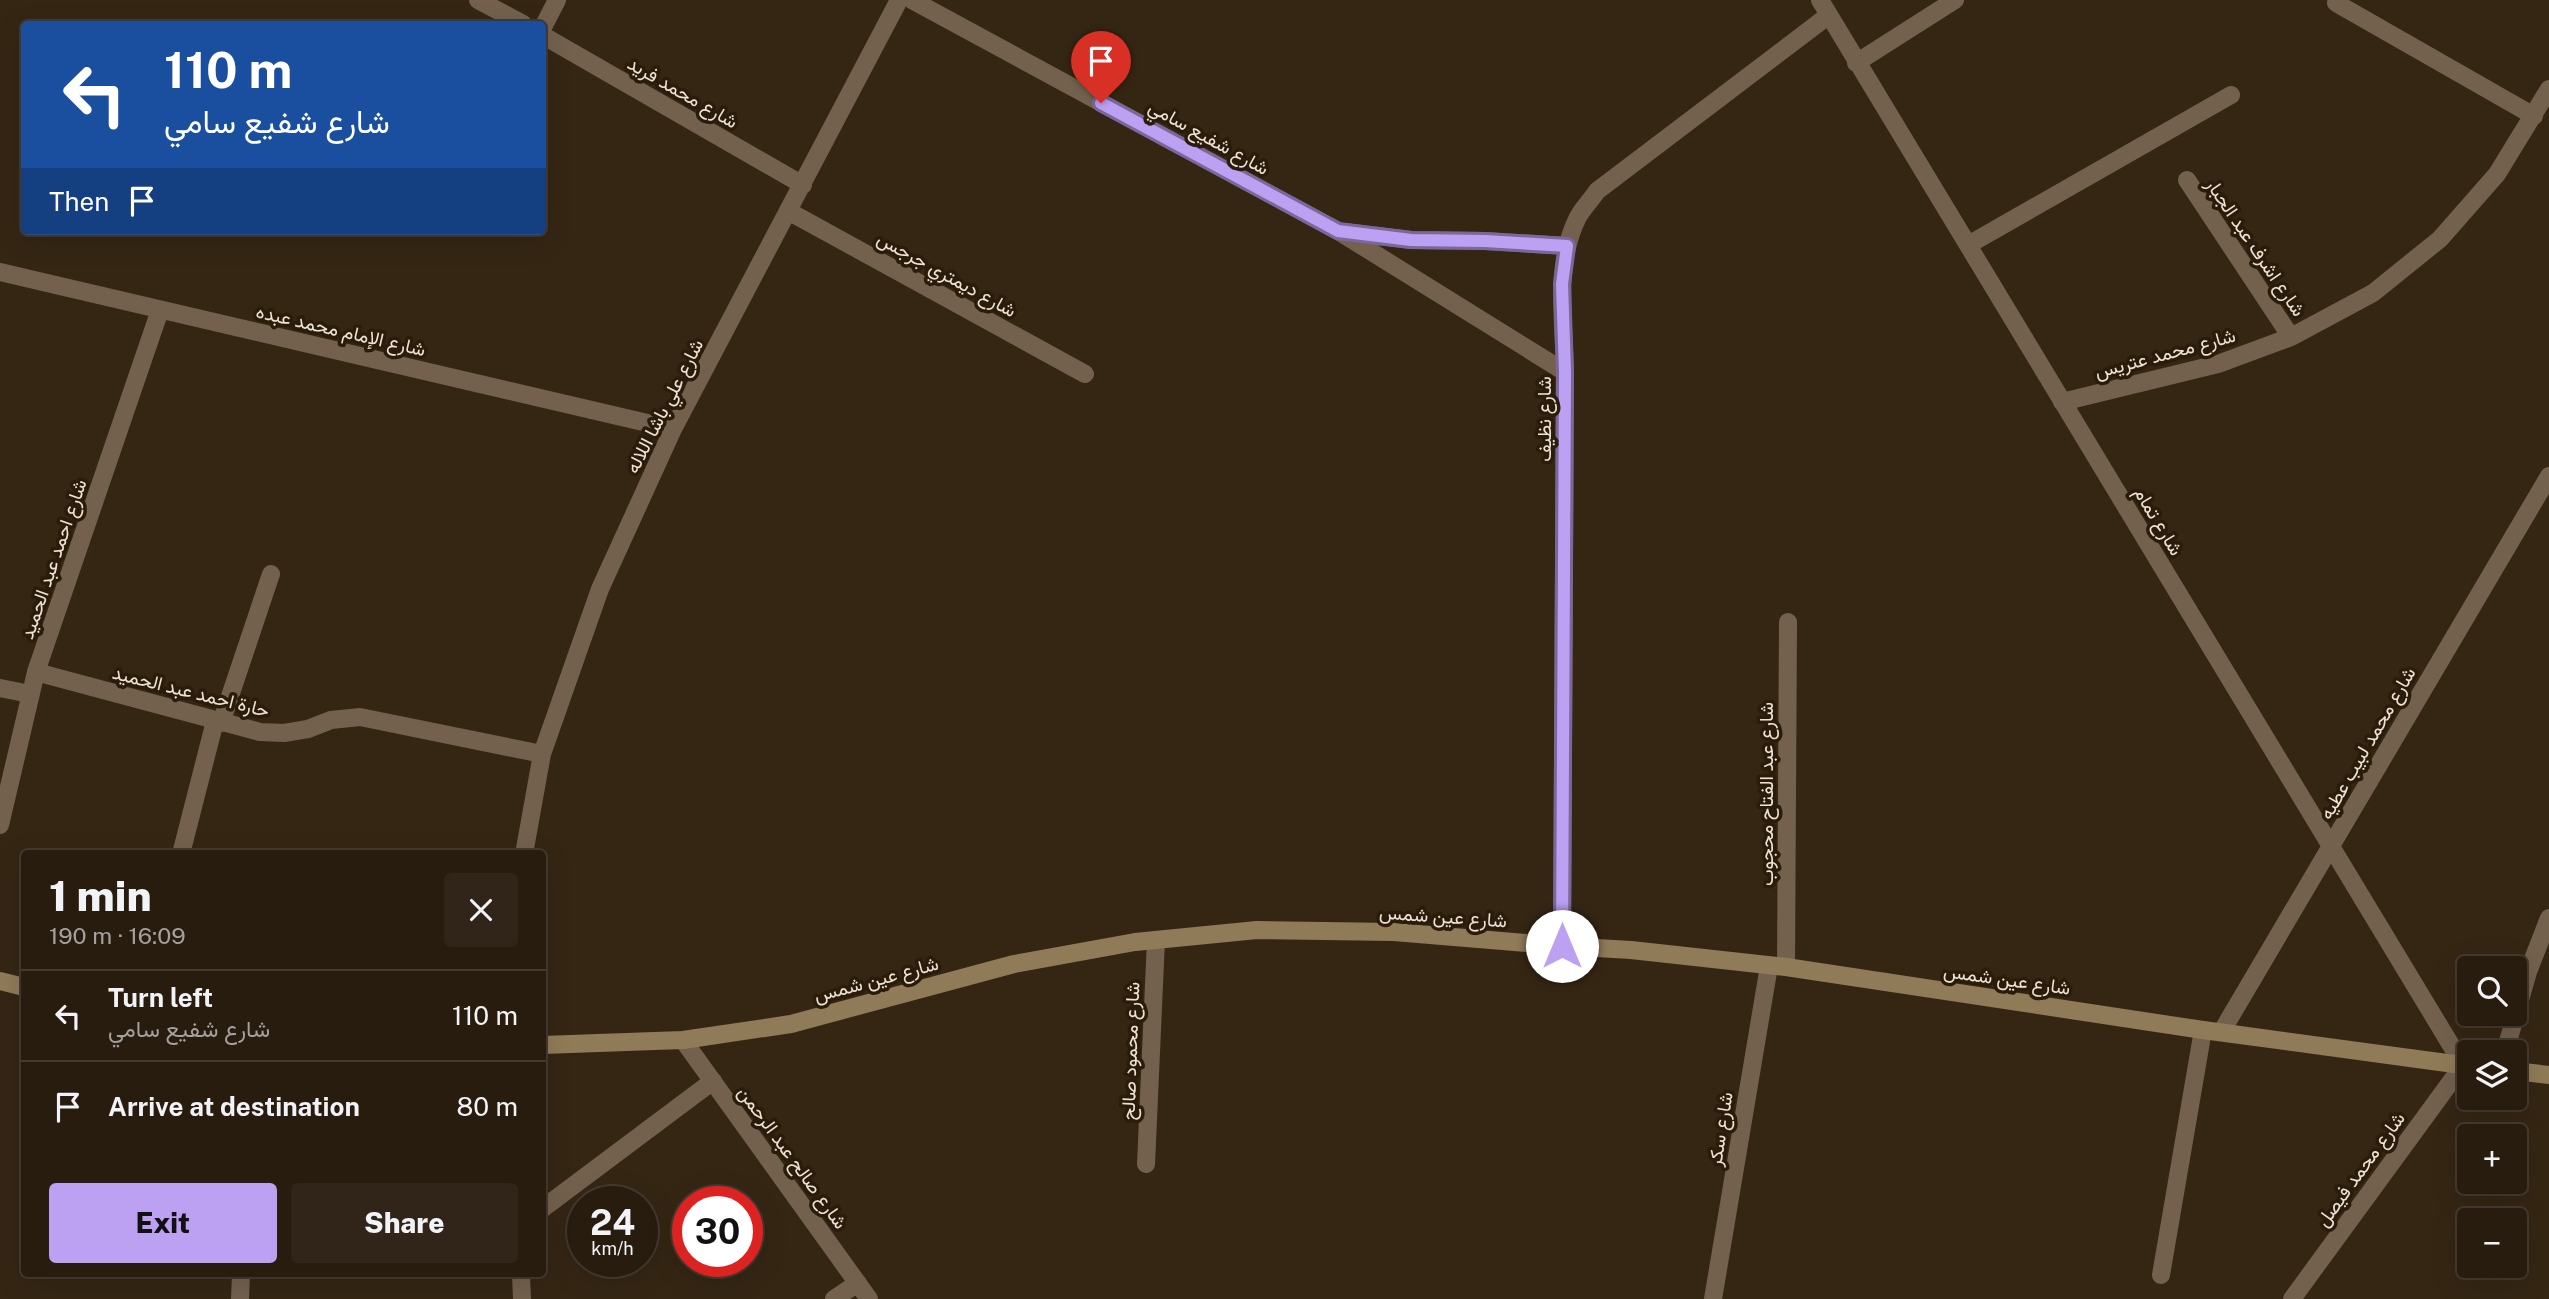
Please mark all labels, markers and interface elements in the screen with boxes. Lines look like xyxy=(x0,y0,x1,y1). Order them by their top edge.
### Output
pin xyxy=(1071,31,1131,103)
text: 110 m xyxy=(164,41,292,99)
icon: arrive xyxy=(1082,42,1120,80)
icon: left xyxy=(49,49,140,140)
street label: شارع محمد فريد xyxy=(623,52,742,134)
street label: شارع شفيع سامي xyxy=(1143,95,1273,183)
text: شارع شفيع سامي xyxy=(164,103,390,140)
street label: شارع اشرف عبد الجبار xyxy=(2200,173,2310,321)
icon: arrive xyxy=(123,182,161,220)
text: Then xyxy=(49,186,109,217)
street label: شارع ديمتري جرجس xyxy=(871,227,1020,326)
street label: شارع الإمام محمد عبده xyxy=(254,300,428,362)
street label: شارع محمد عتريس xyxy=(2092,324,2238,384)
street label: شارع علي باشا اللاله xyxy=(621,335,712,479)
street label: شارع نظيف xyxy=(1533,376,1557,462)
street label: شارع احمد عبد الحميد xyxy=(15,476,93,642)
street label: شارع تمام xyxy=(2128,483,2188,560)
street label: حارة احمد عبد الحميد xyxy=(110,661,272,722)
street label: شارع محمد لبيب عطيه xyxy=(2314,663,2421,824)
street label: شارع عبد الفتاح محجوب xyxy=(1755,702,1779,886)
text: 1 min xyxy=(49,871,152,920)
button: close xyxy=(444,873,518,947)
street label: شارع عين شمس xyxy=(1378,901,1508,933)
position arrow xyxy=(1525,909,1599,983)
text: 190 m · 16:09 xyxy=(49,922,186,949)
street label: شارع عين شمس xyxy=(811,952,941,1008)
map controls xyxy=(2457,956,2527,1278)
button: search xyxy=(2457,956,2527,1026)
street label: شارع عين شمس xyxy=(1942,959,2072,1001)
street label: شارع محمود صالح xyxy=(1117,981,1146,1121)
text: Turn left xyxy=(108,982,213,1013)
icon: left xyxy=(49,997,87,1035)
text: 110 m xyxy=(452,1000,518,1031)
text: شارع شفيع سامي xyxy=(108,1015,270,1042)
button: layers xyxy=(2457,1040,2527,1110)
street label: شارع صالح عبد الرحمن xyxy=(731,1081,852,1234)
icon: arrive xyxy=(49,1088,87,1126)
street label: شارع سكر xyxy=(1703,1090,1739,1169)
text: Arrive at destination xyxy=(108,1091,360,1122)
text: 80 m xyxy=(457,1091,518,1122)
street label: شارع محمد فيصل xyxy=(2311,1107,2411,1232)
button: + xyxy=(2457,1124,2527,1194)
button: Exit xyxy=(49,1183,277,1263)
button: Share xyxy=(291,1183,518,1263)
speed limit sign: 30 xyxy=(672,1186,763,1277)
text: 24 xyxy=(590,1202,635,1243)
button: − xyxy=(2457,1208,2527,1278)
text: km/h xyxy=(591,1238,634,1259)

